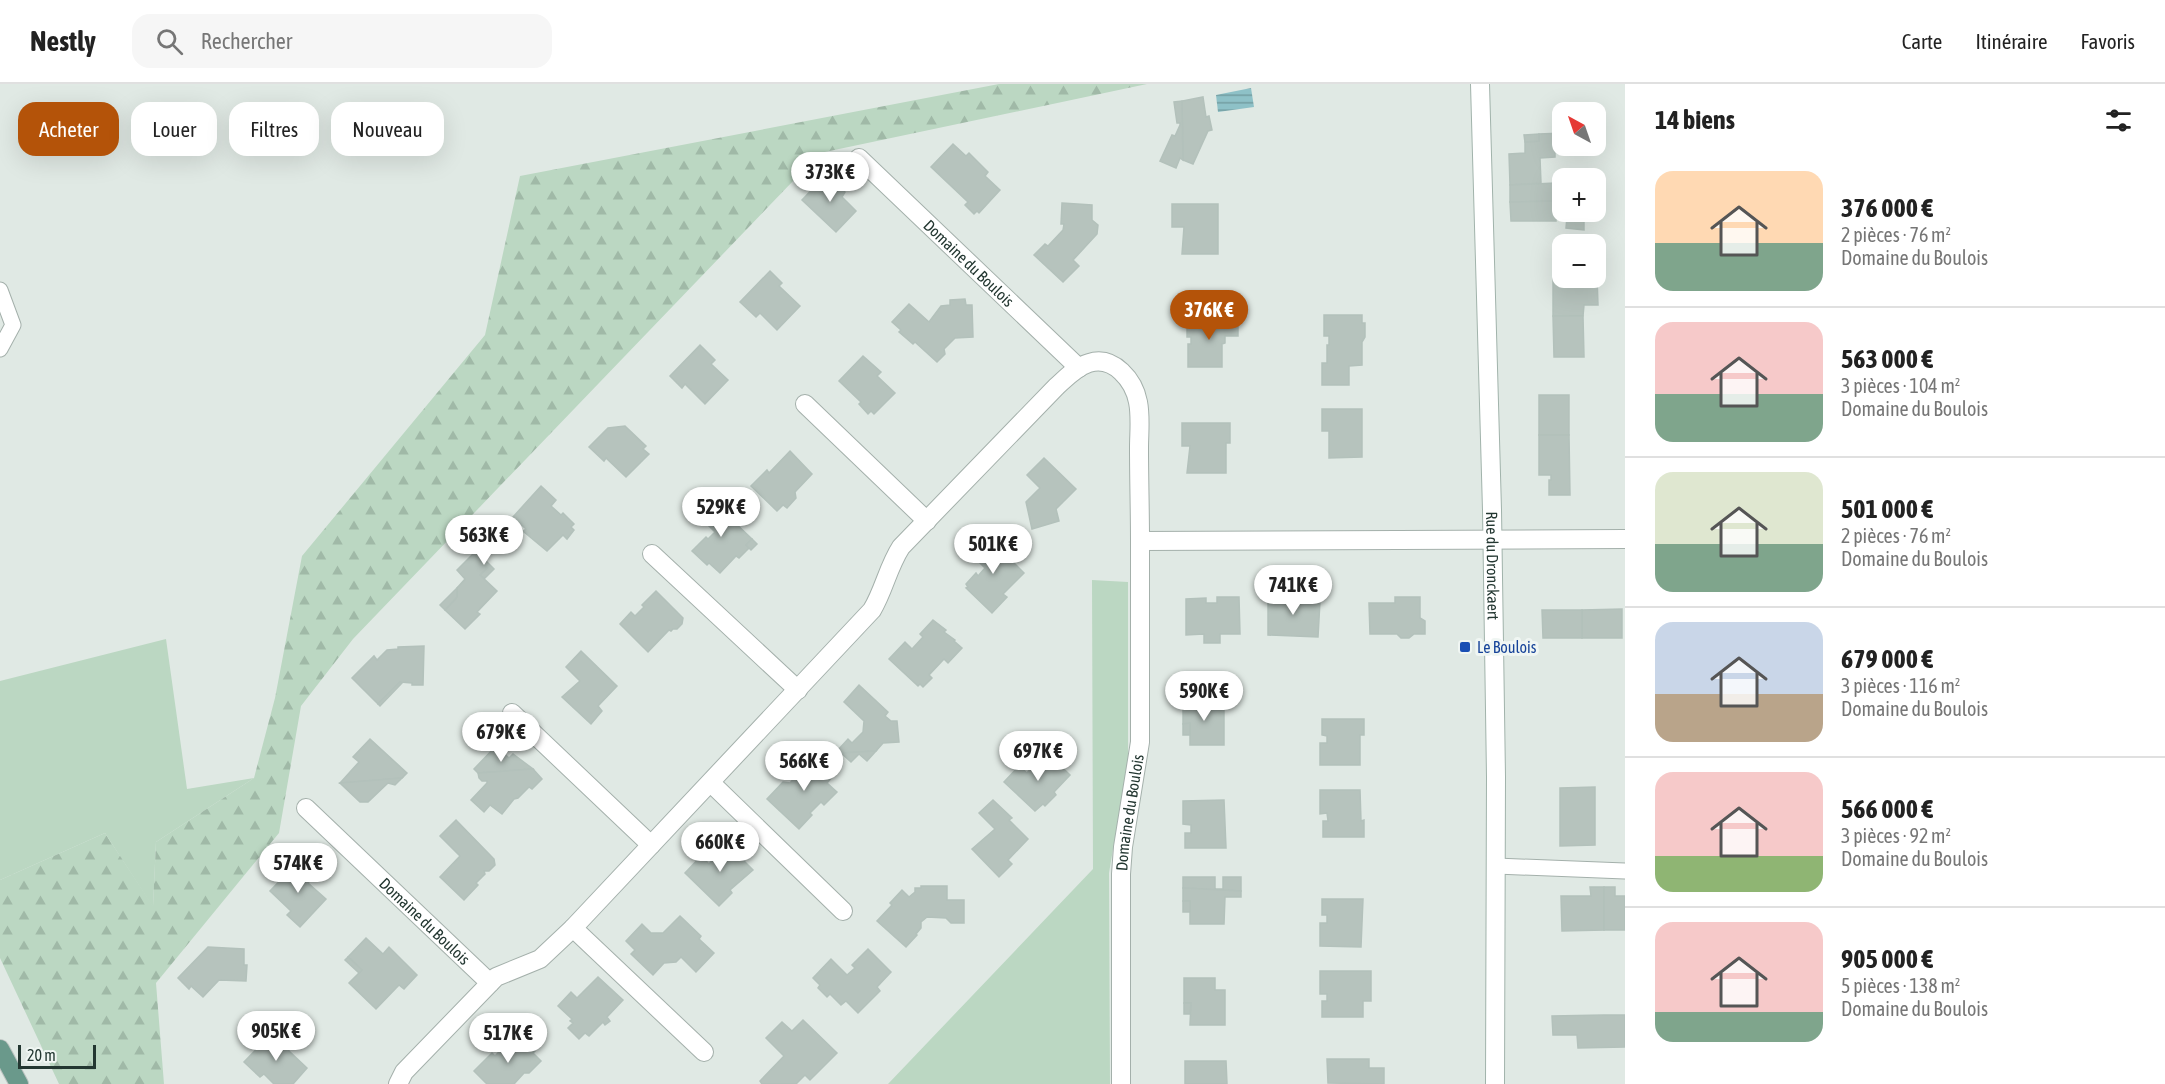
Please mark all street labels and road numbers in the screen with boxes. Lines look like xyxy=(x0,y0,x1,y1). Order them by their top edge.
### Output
street label: Domaine du Boulois xyxy=(920,216,1018,310)
street label: Rue du Dronckaert xyxy=(1483,511,1503,621)
street label: Domaine du Boulois xyxy=(1112,753,1147,872)
street label: Domaine du Boulois xyxy=(376,874,474,968)

